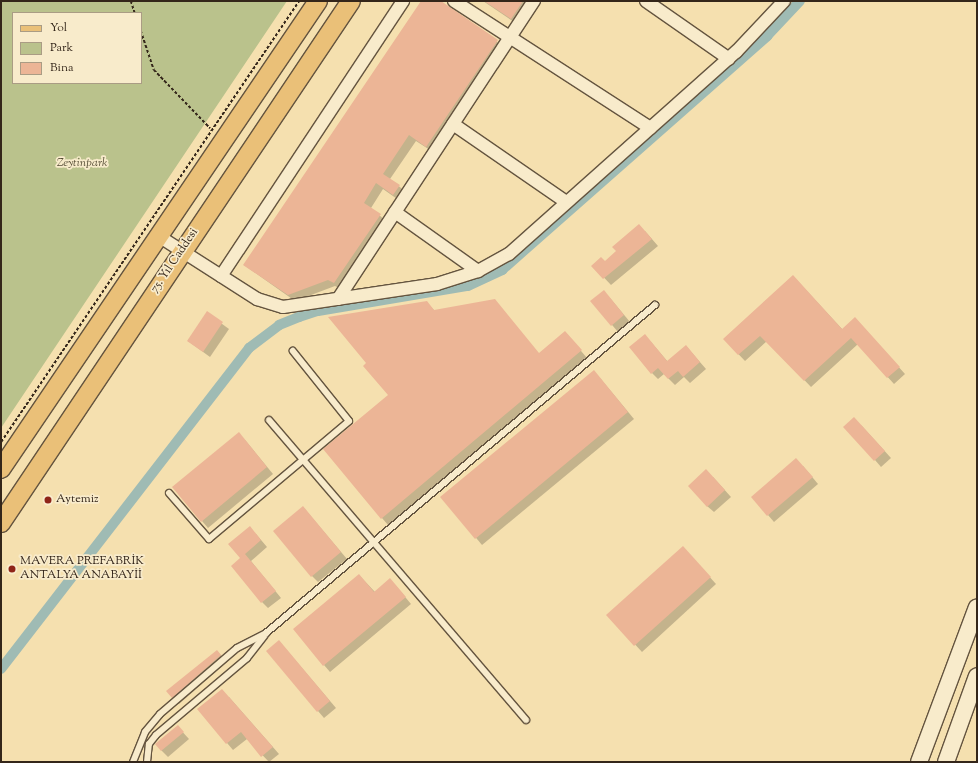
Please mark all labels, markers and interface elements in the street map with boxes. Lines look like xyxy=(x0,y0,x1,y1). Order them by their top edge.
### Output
legend xyxy=(12,12,142,84)
text: Yol xyxy=(50,19,67,37)
text: Park xyxy=(50,39,73,57)
text: Bina xyxy=(50,59,74,77)
park label: Zeytinpark xyxy=(57,157,107,171)
street label: 75. Yıl Caddesi xyxy=(148,226,202,296)
place label: Aytemiz xyxy=(56,493,99,507)
marker: Aytemiz xyxy=(43,495,53,505)
place label: MAVERA PREFABRİK ANTALYA ANABAYİİ xyxy=(20,555,144,583)
marker: MAVERA PREFABRİK ANTALYA ANABAYİİ xyxy=(7,564,17,574)

